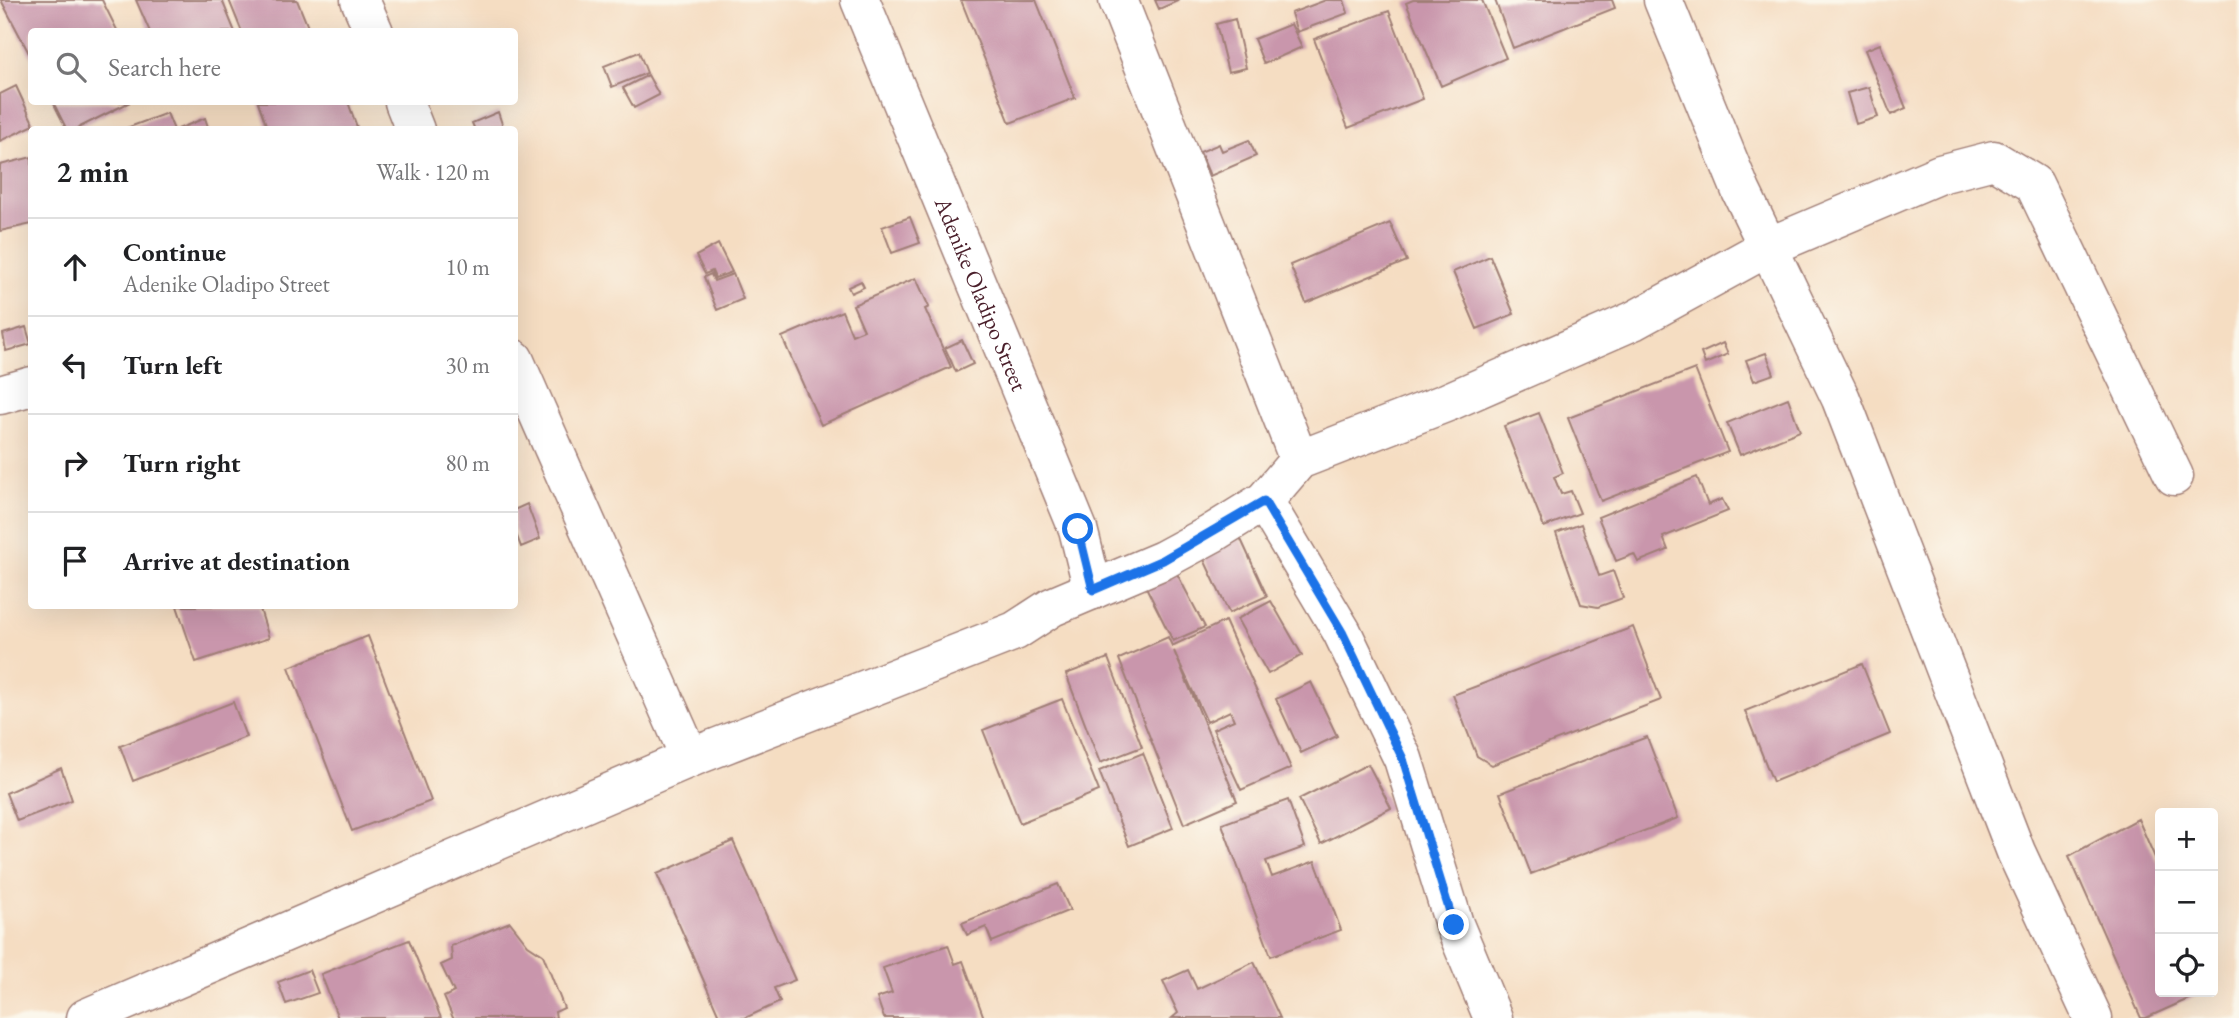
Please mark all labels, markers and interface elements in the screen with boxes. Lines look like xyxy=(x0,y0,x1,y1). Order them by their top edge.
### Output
search box xyxy=(28,28,518,105)
icon: search xyxy=(52,48,90,86)
text: Search here xyxy=(108,50,221,84)
text: 2 min xyxy=(56,152,129,191)
text: Walk · 120 m xyxy=(376,157,490,187)
street label: Adenike Oladipo Street xyxy=(928,192,1035,396)
text: Continue xyxy=(123,235,226,269)
icon: ahead xyxy=(56,248,94,286)
text: 10 m xyxy=(445,252,490,282)
text: Adenike Oladipo Street xyxy=(123,269,330,299)
icon: left xyxy=(56,346,94,384)
text: Turn left xyxy=(123,348,222,382)
text: 30 m xyxy=(445,350,490,380)
icon: right xyxy=(56,444,94,482)
text: Turn right xyxy=(123,446,241,480)
text: 80 m xyxy=(445,448,490,478)
route start xyxy=(1062,513,1093,544)
icon: arrive xyxy=(56,542,94,580)
text: Arrive at destination xyxy=(123,544,350,578)
map controls xyxy=(2155,808,2218,997)
button: + xyxy=(2155,808,2218,871)
button: − xyxy=(2155,871,2218,934)
route end xyxy=(1438,909,1469,940)
button: locate xyxy=(2155,934,2218,997)

